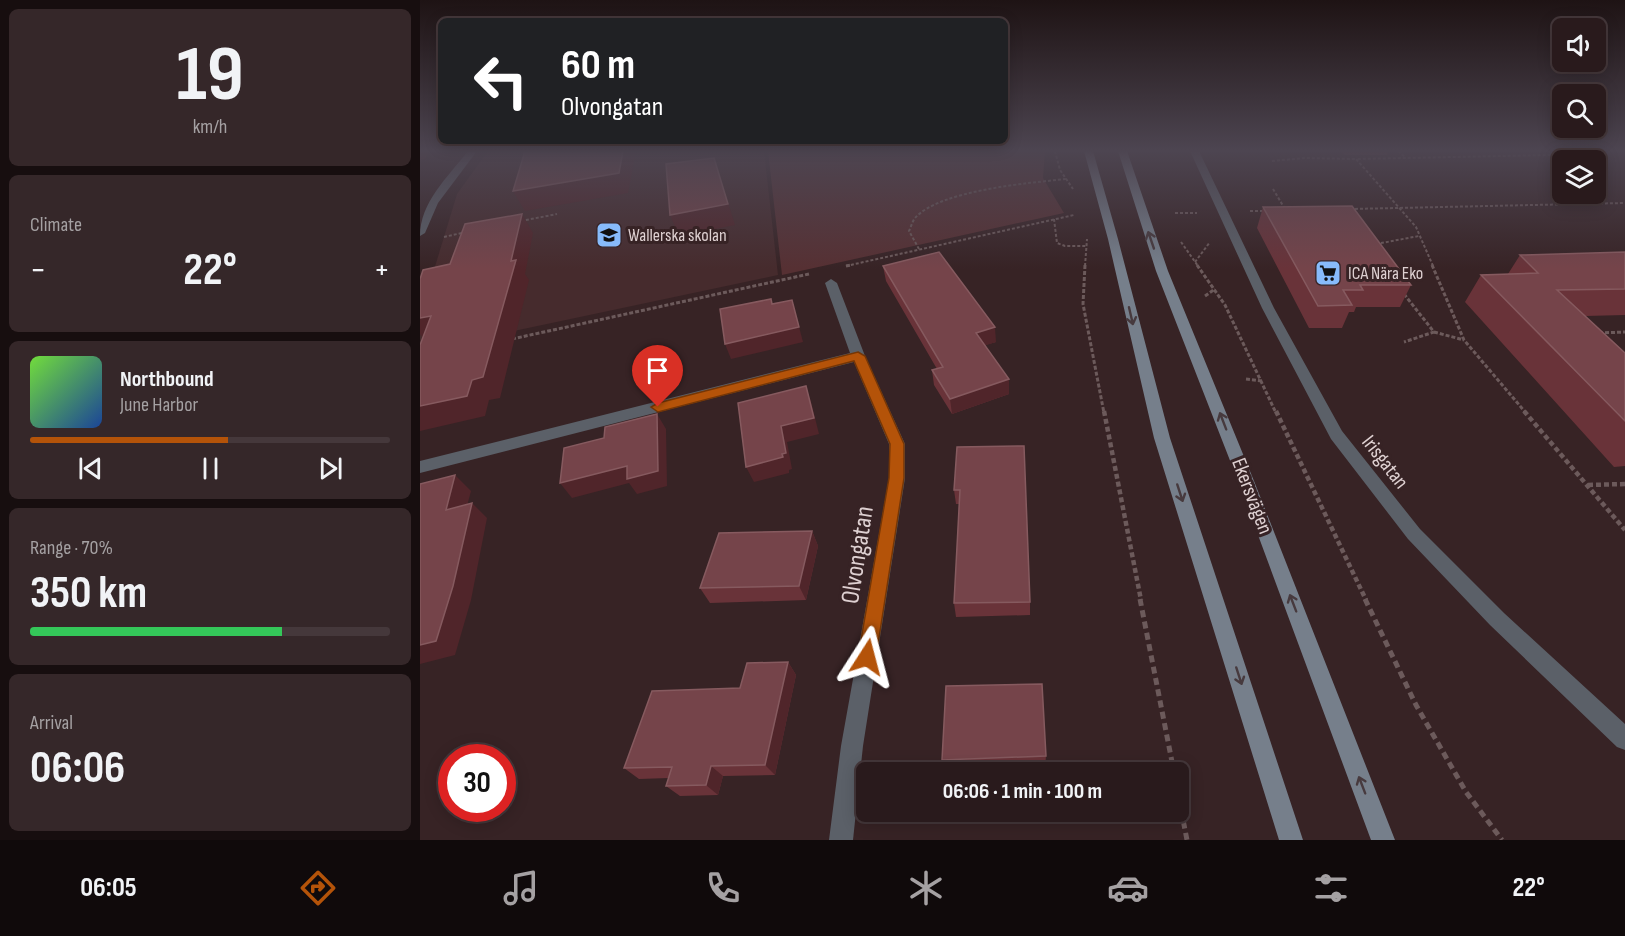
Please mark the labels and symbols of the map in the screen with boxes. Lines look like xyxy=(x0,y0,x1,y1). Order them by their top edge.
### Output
school or university icon: Wallerska skolan xyxy=(594,220,624,250)
place label: Wallerska skolan xyxy=(628,225,727,246)
one-way arrow xyxy=(1145,231,1156,250)
supermarket icon: ICA Nära Eko xyxy=(1313,258,1343,288)
place label: ICA Nära Eko xyxy=(1348,263,1423,284)
one-way arrow xyxy=(1125,306,1137,325)
pin xyxy=(632,345,683,407)
one-way arrow xyxy=(1216,412,1227,431)
street label: Irisgatan xyxy=(1356,430,1414,494)
street label: Ekersvägen xyxy=(1226,454,1278,538)
one-way arrow xyxy=(1175,483,1186,502)
street label: Olvongatan xyxy=(835,504,881,606)
one-way arrow xyxy=(1287,594,1298,613)
position arrow xyxy=(835,625,899,689)
one-way arrow xyxy=(1234,666,1245,685)
speed limit sign: 30 xyxy=(438,744,516,822)
one-way arrow xyxy=(1356,777,1367,795)

